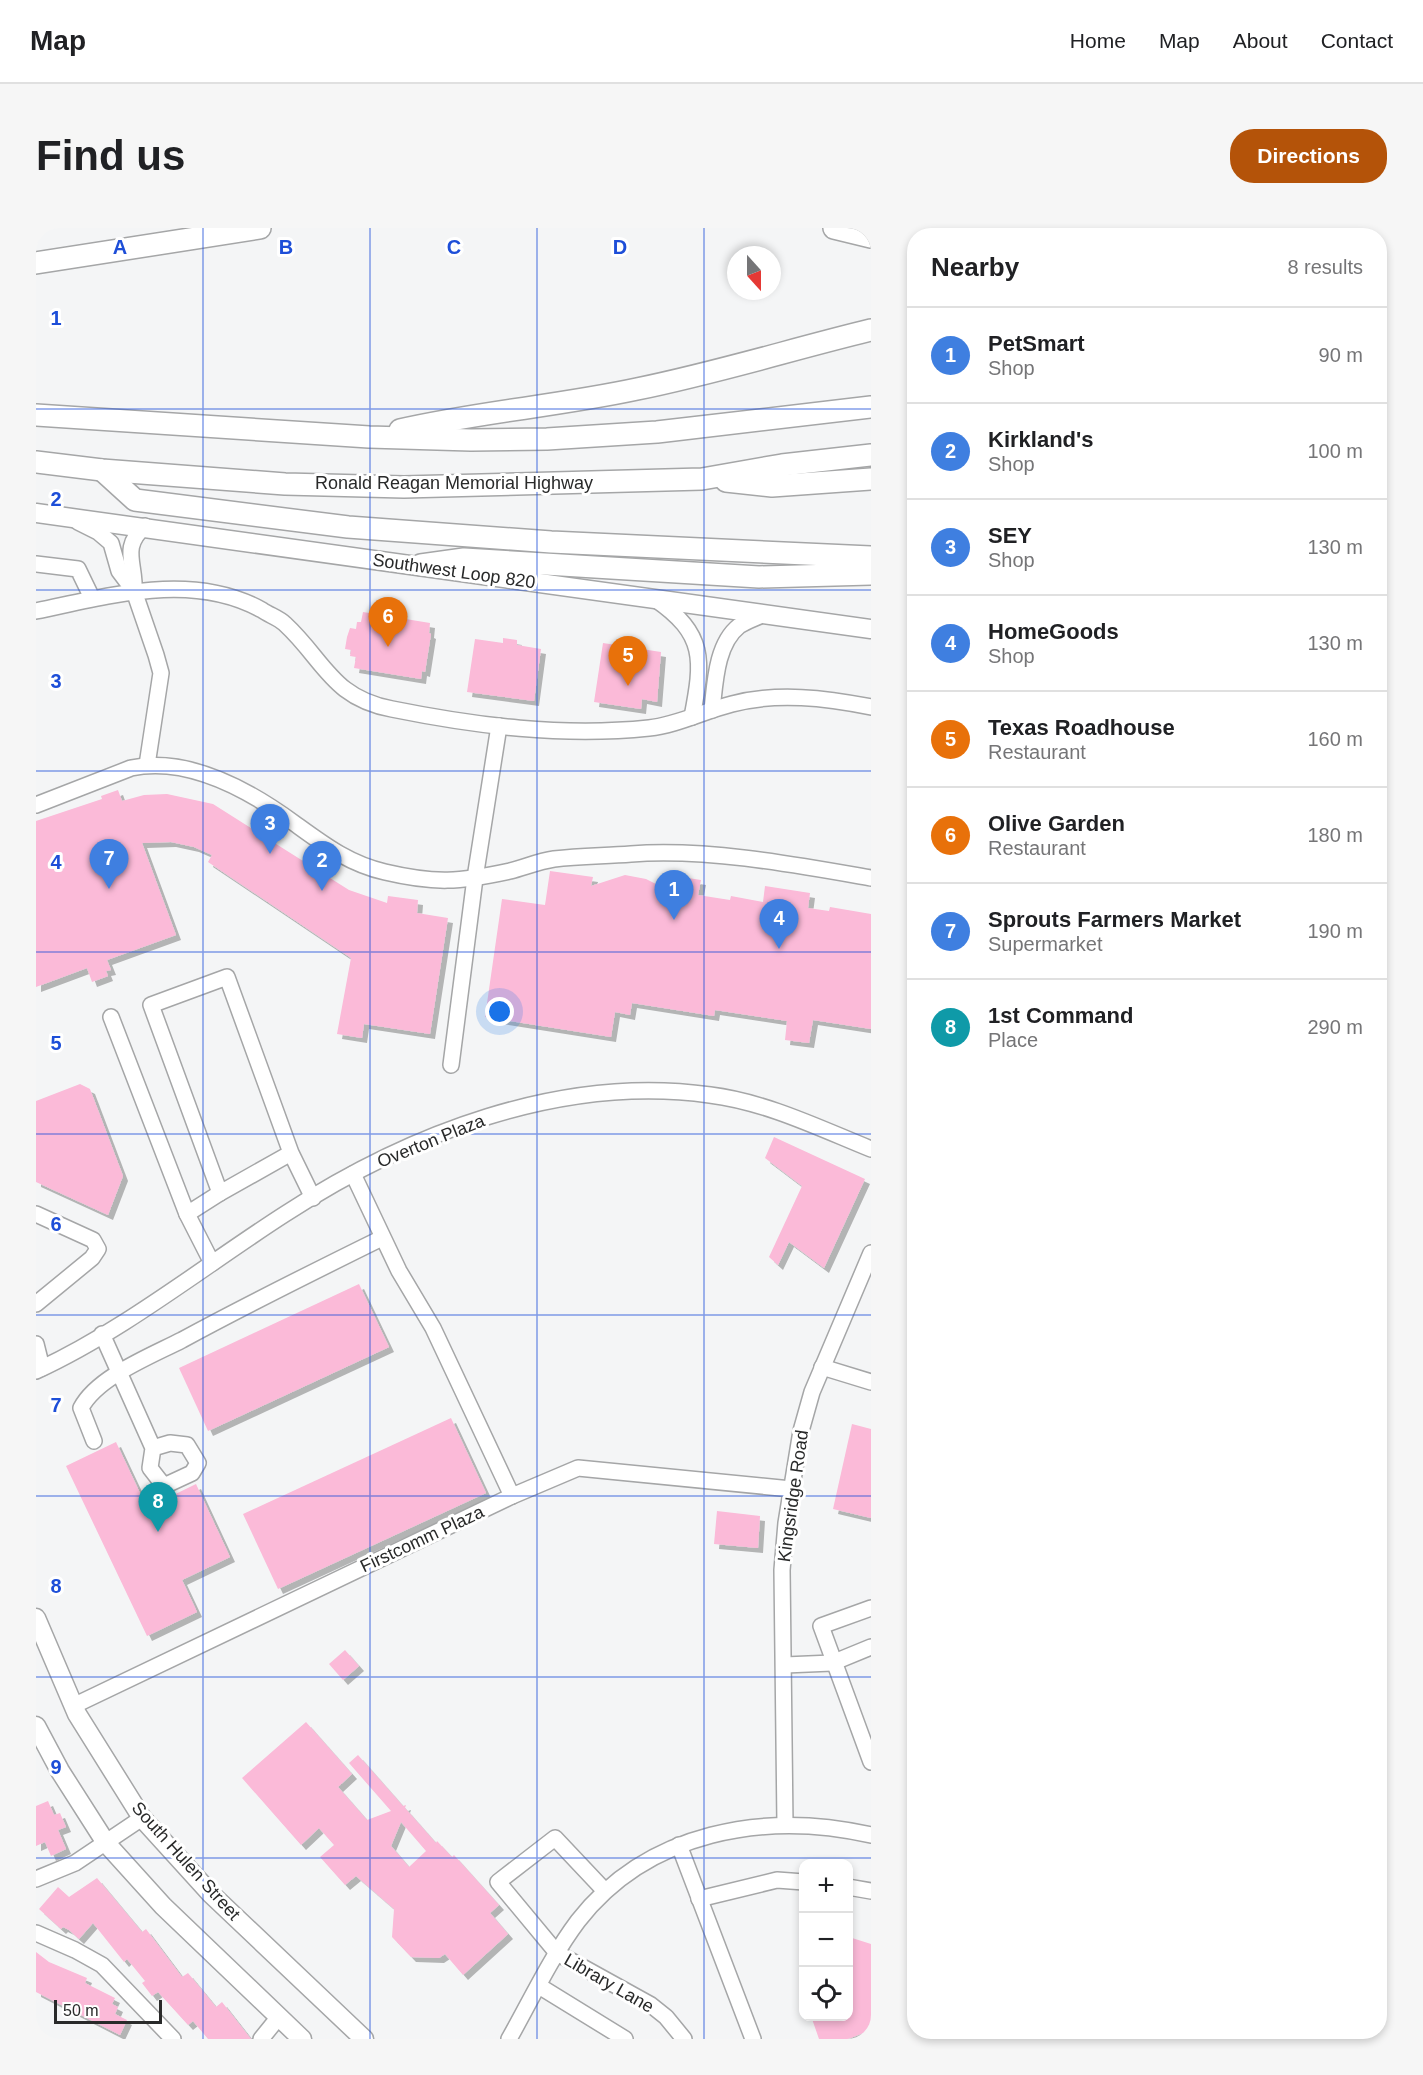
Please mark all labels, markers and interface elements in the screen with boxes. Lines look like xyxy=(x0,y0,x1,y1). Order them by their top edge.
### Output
text: Map xyxy=(30,25,86,56)
text: Home xyxy=(1070,29,1126,52)
text: Map xyxy=(1159,29,1200,52)
text: About xyxy=(1233,29,1288,52)
text: Contact xyxy=(1321,29,1393,52)
button: Directions xyxy=(1230,129,1387,183)
text: Find us xyxy=(36,132,185,179)
text: A xyxy=(113,236,127,258)
text: B xyxy=(279,236,293,258)
text: C xyxy=(447,236,461,258)
text: D xyxy=(613,236,627,258)
north arrow xyxy=(727,246,781,300)
text: Nearby xyxy=(931,252,1019,282)
text: 8 results xyxy=(1287,256,1363,278)
text: 1 xyxy=(50,307,62,329)
text: PetSmart xyxy=(988,331,1085,356)
text: 1 xyxy=(945,344,956,366)
text: 90 m xyxy=(1319,344,1363,366)
text: Shop xyxy=(988,357,1035,379)
text: Kirkland's xyxy=(988,427,1094,452)
text: 2 xyxy=(945,440,956,462)
text: 100 m xyxy=(1307,440,1363,462)
text: Shop xyxy=(988,453,1035,475)
street label: Ronald Reagan Memorial Highway xyxy=(315,473,593,493)
text: 2 xyxy=(50,488,62,510)
text: SEY xyxy=(988,523,1032,548)
text: 3 xyxy=(945,536,956,558)
text: 130 m xyxy=(1307,536,1363,558)
text: Shop xyxy=(988,549,1035,571)
street label: Southwest Loop 820 xyxy=(371,550,537,592)
pin: 6 xyxy=(368,598,408,647)
text: HomeGoods xyxy=(988,619,1119,644)
text: 4 xyxy=(945,632,956,654)
text: 130 m xyxy=(1307,632,1363,654)
pin: 5 xyxy=(608,636,648,686)
text: Shop xyxy=(988,645,1035,667)
text: 3 xyxy=(50,670,62,692)
text: Texas Roadhouse xyxy=(988,715,1175,740)
text: 5 xyxy=(945,728,956,750)
text: 160 m xyxy=(1307,728,1363,750)
text: Restaurant xyxy=(988,741,1086,763)
pin: 3 xyxy=(250,804,290,854)
text: Olive Garden xyxy=(988,811,1125,836)
text: 6 xyxy=(945,824,956,846)
text: 180 m xyxy=(1307,824,1363,846)
text: Restaurant xyxy=(988,837,1086,859)
pin: 7 xyxy=(90,840,128,889)
pin: 2 xyxy=(302,842,342,891)
text: 4 xyxy=(50,851,62,873)
pin: 1 xyxy=(654,870,694,920)
pin: 4 xyxy=(760,900,798,949)
text: Sprouts Farmers Market xyxy=(988,907,1241,932)
text: 7 xyxy=(945,920,956,942)
text: 190 m xyxy=(1307,920,1363,942)
text: Supermarket xyxy=(988,933,1103,955)
your location xyxy=(485,997,514,1026)
text: 1st Command xyxy=(988,1003,1133,1028)
text: 8 xyxy=(945,1016,956,1038)
text: 290 m xyxy=(1307,1016,1363,1038)
text: Place xyxy=(988,1029,1038,1051)
text: 5 xyxy=(50,1032,62,1054)
street label: Overton Plaza xyxy=(374,1110,489,1172)
text: 6 xyxy=(50,1213,62,1235)
text: 7 xyxy=(50,1394,62,1416)
street label: Kingsridge Road xyxy=(774,1429,812,1563)
pin: 8 xyxy=(138,1482,178,1532)
street label: Firstcomm Plaza xyxy=(357,1501,488,1576)
text: 8 xyxy=(50,1575,62,1597)
text: 9 xyxy=(50,1756,62,1778)
street label: South Hulen Street xyxy=(128,1798,244,1924)
map controls xyxy=(799,1859,853,2021)
button: + xyxy=(799,1859,853,1913)
button: − xyxy=(799,1913,853,1967)
street label: Library Lane xyxy=(561,1949,657,2017)
button: locate xyxy=(799,1967,853,2021)
scale bar xyxy=(54,1997,162,2024)
text: 50 m xyxy=(63,2002,99,2019)

